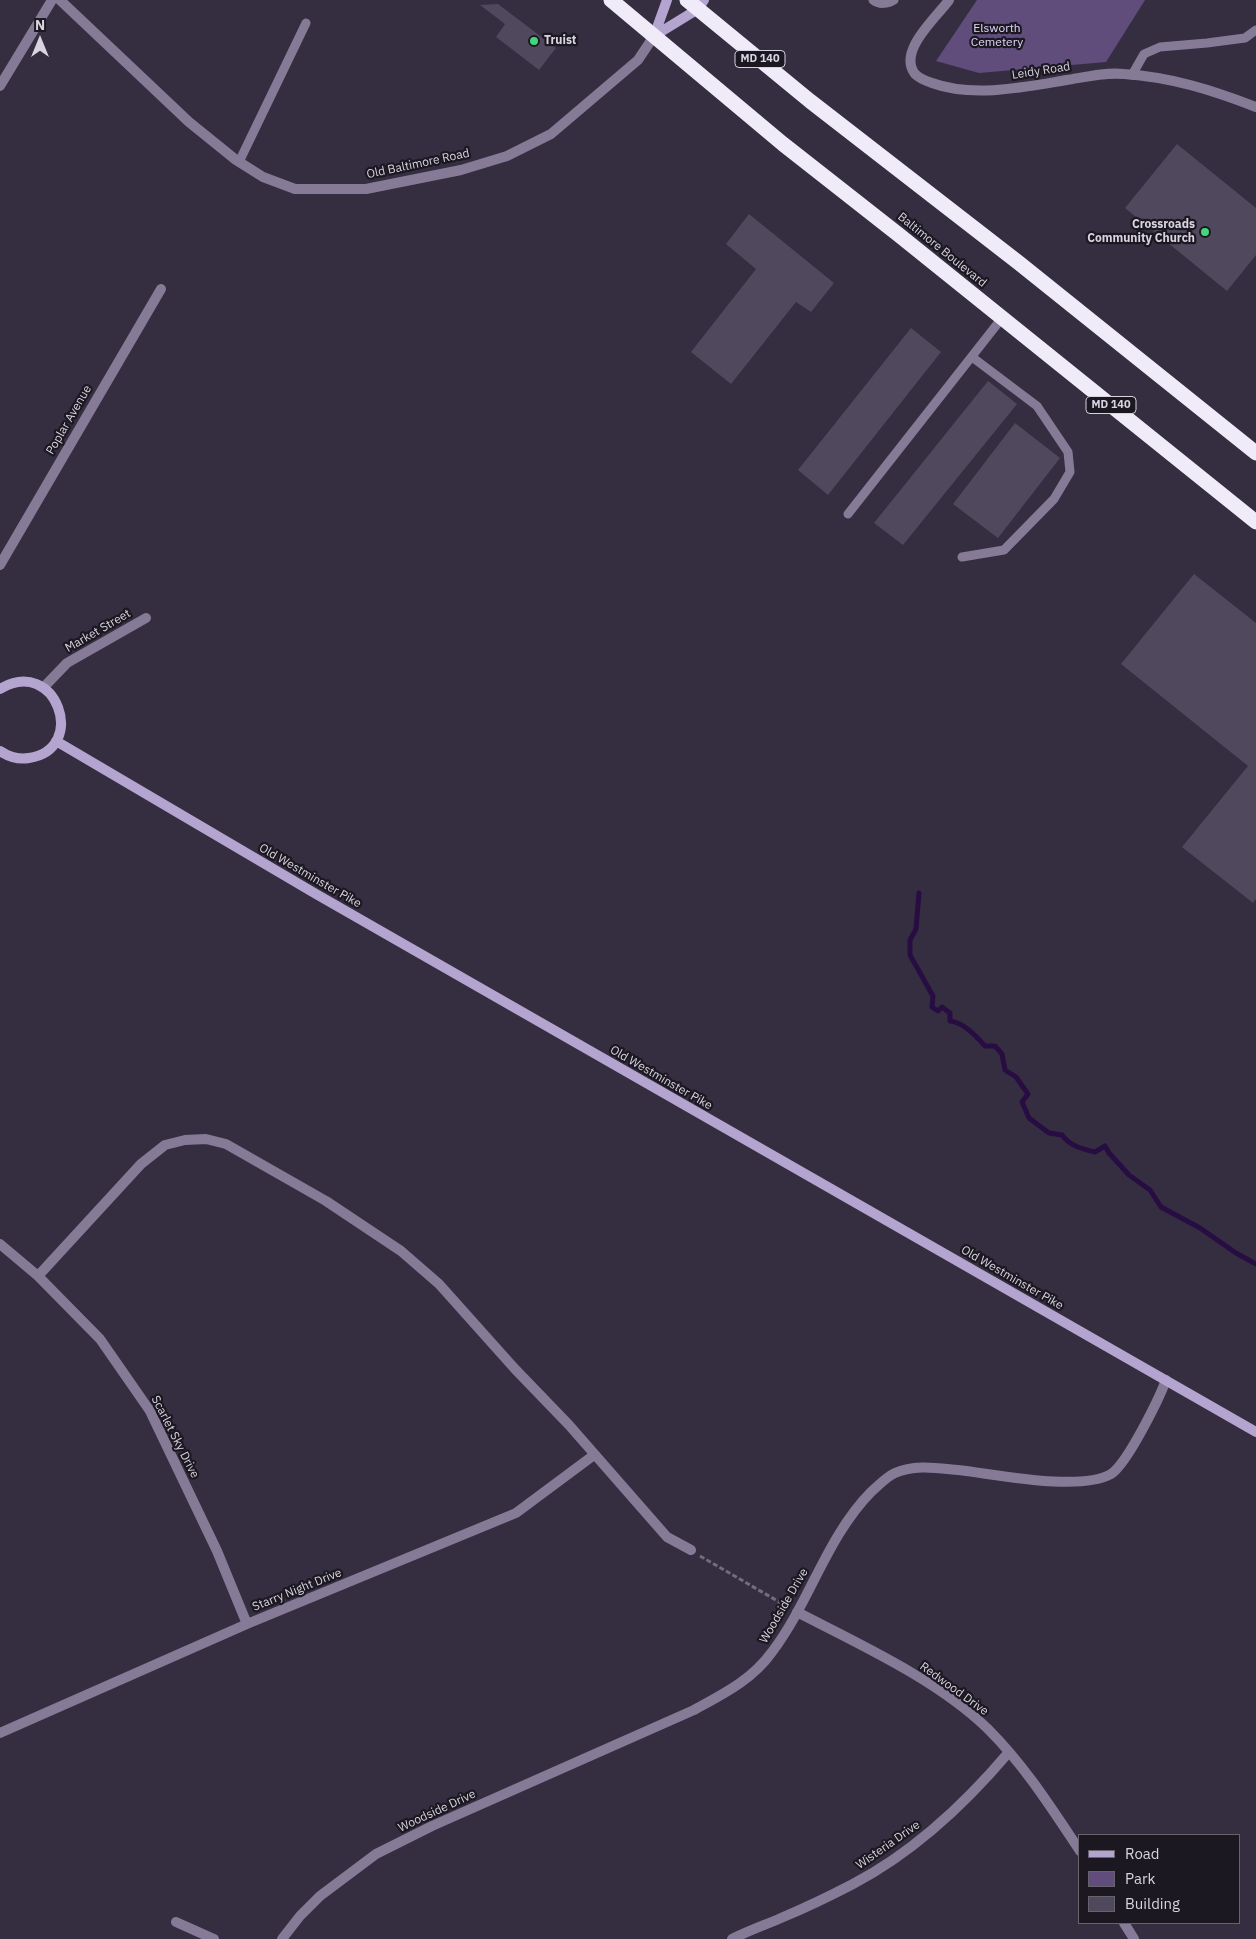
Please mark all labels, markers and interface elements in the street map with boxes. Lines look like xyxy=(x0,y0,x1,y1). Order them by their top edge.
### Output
north arrow xyxy=(15,15,65,65)
text: N xyxy=(35,16,45,34)
park label: Elsworth Cemetery xyxy=(971,22,1023,50)
place label: Truist xyxy=(544,34,576,48)
marker: Truist xyxy=(528,35,540,47)
road number: MD 140 xyxy=(735,51,785,68)
street label: Leidy Road xyxy=(1011,59,1071,83)
street label: Old Baltimore Road xyxy=(365,146,471,182)
street label: Baltimore Boulevard xyxy=(895,210,989,290)
place label: Crossroads Community Church xyxy=(1087,218,1195,246)
marker: Crossroads Community Church xyxy=(1199,226,1211,238)
street label: Poplar Avenue xyxy=(43,383,95,457)
road number: MD 140 xyxy=(1086,396,1136,414)
street label: Market Street xyxy=(63,606,133,656)
street label: Old Westminster Pike xyxy=(256,841,364,911)
street label: Old Westminster Pike xyxy=(607,1043,715,1113)
street label: Old Westminster Pike xyxy=(958,1243,1066,1313)
street label: Scarlet Sky Drive xyxy=(148,1393,202,1481)
street label: Starry Night Drive xyxy=(250,1566,344,1614)
street label: Woodside Drive xyxy=(757,1566,811,1646)
street label: Redwood Drive xyxy=(917,1659,991,1719)
street label: Woodside Drive xyxy=(396,1787,478,1835)
street label: Wisteria Drive xyxy=(853,1818,923,1872)
legend xyxy=(1078,1834,1241,1924)
text: Road xyxy=(1125,1844,1160,1863)
text: Park xyxy=(1125,1869,1155,1888)
text: Building xyxy=(1125,1894,1180,1913)

